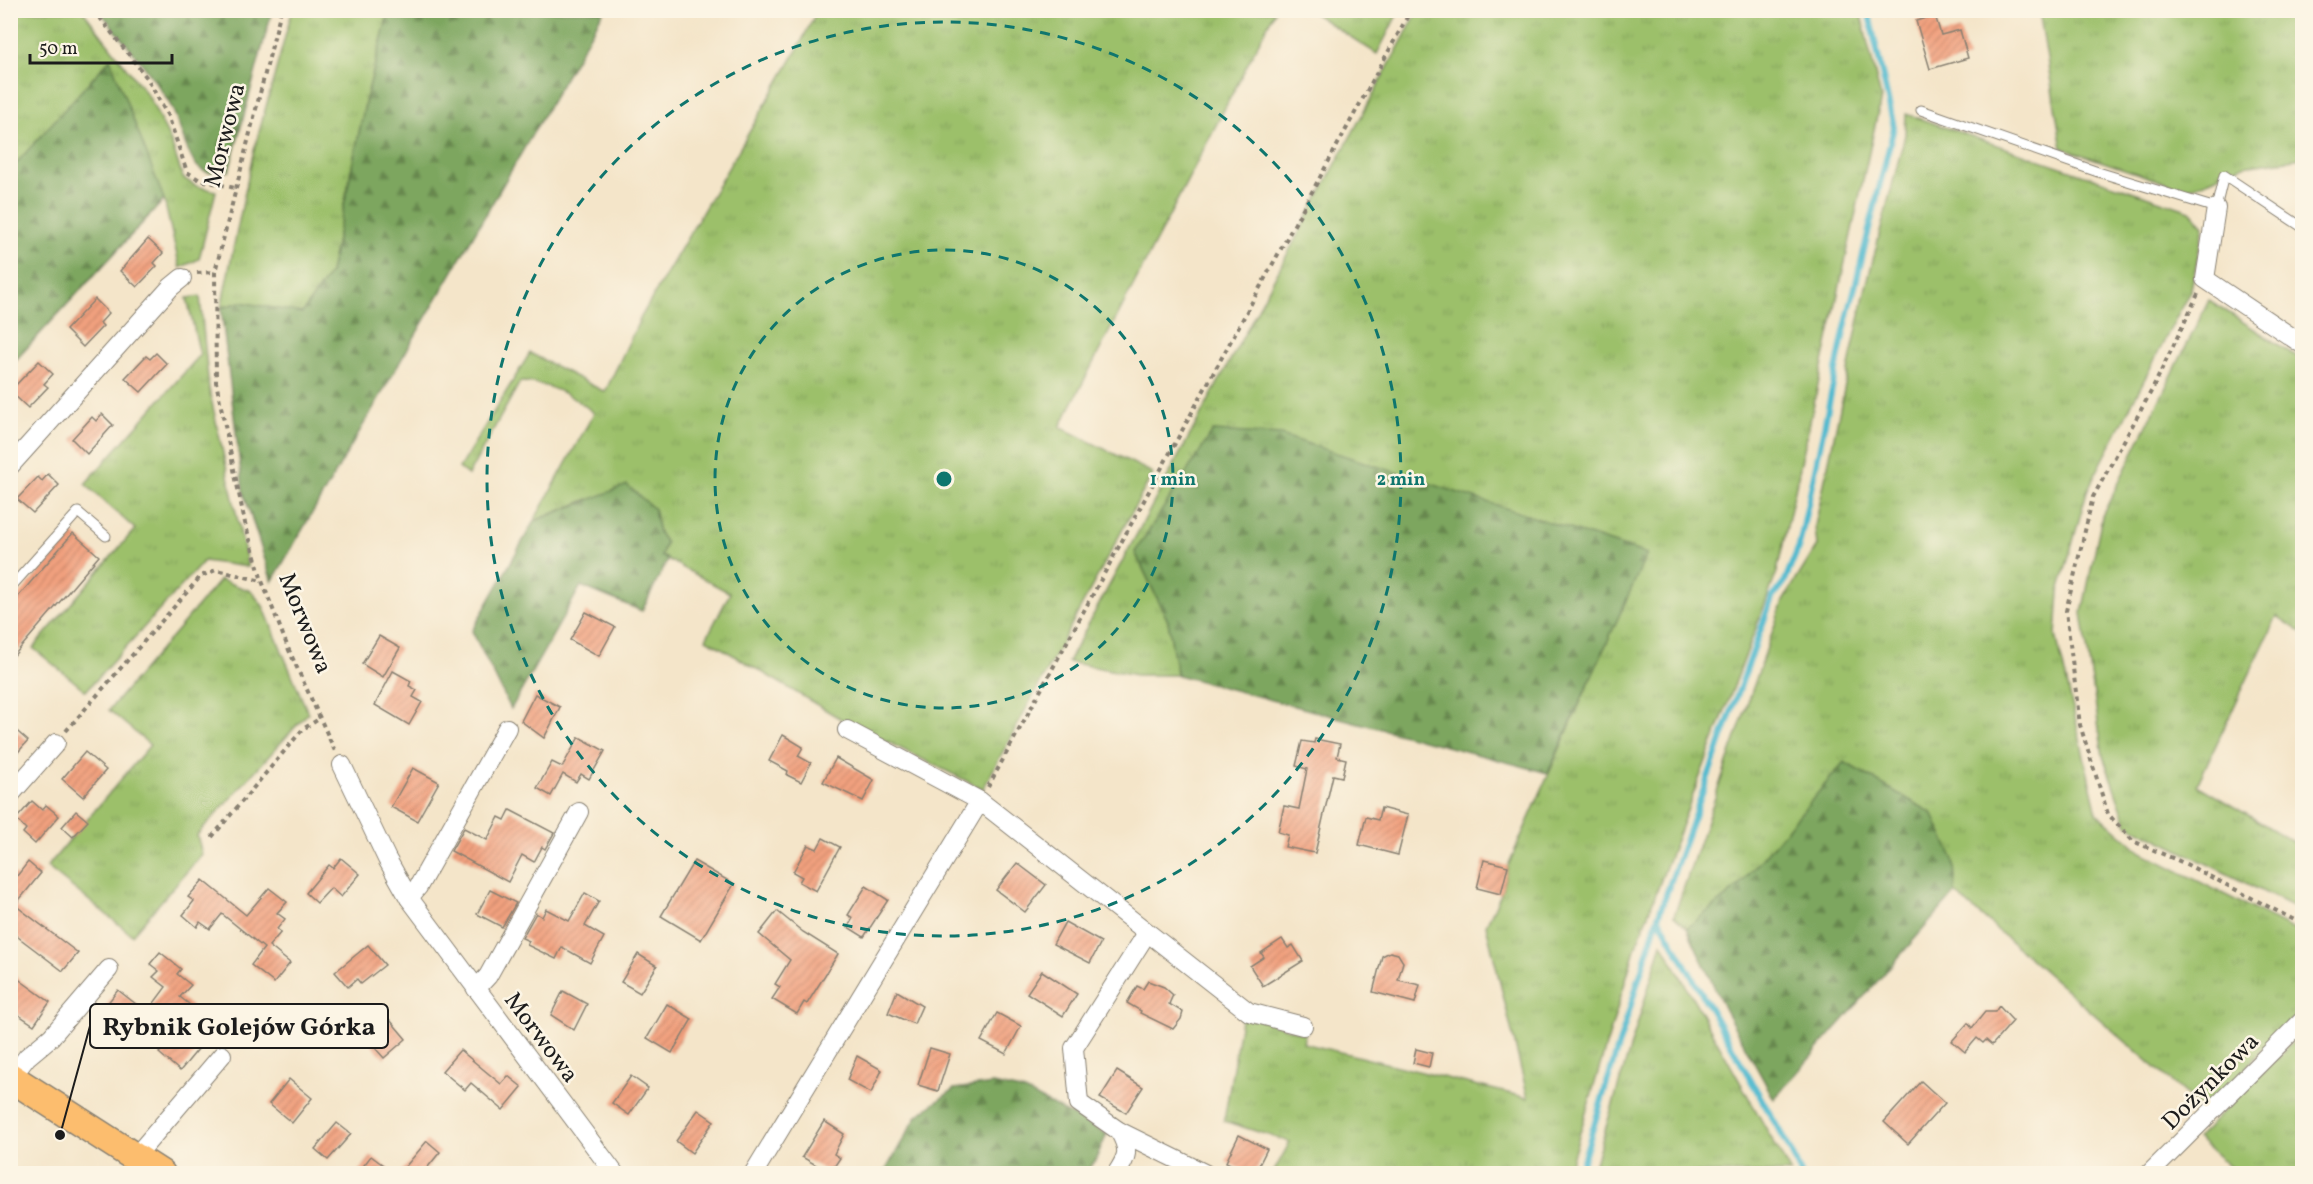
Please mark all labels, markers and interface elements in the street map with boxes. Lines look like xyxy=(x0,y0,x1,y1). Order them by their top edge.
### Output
scale bar xyxy=(30,27,172,65)
text: 50 m xyxy=(39,37,78,62)
street label: Morwowa xyxy=(197,80,255,191)
text: 1 min xyxy=(1150,468,1196,493)
text: 2 min xyxy=(1377,468,1425,493)
centre of rings xyxy=(934,469,954,489)
street label: Morwowa xyxy=(269,568,340,679)
street label: Morwowa xyxy=(495,986,586,1091)
callout: Rybnik Golejów Górka xyxy=(90,1004,388,1048)
text: Rybnik Golejów Górka xyxy=(102,1010,376,1046)
street label: Dożynkowa xyxy=(2155,1026,2268,1139)

